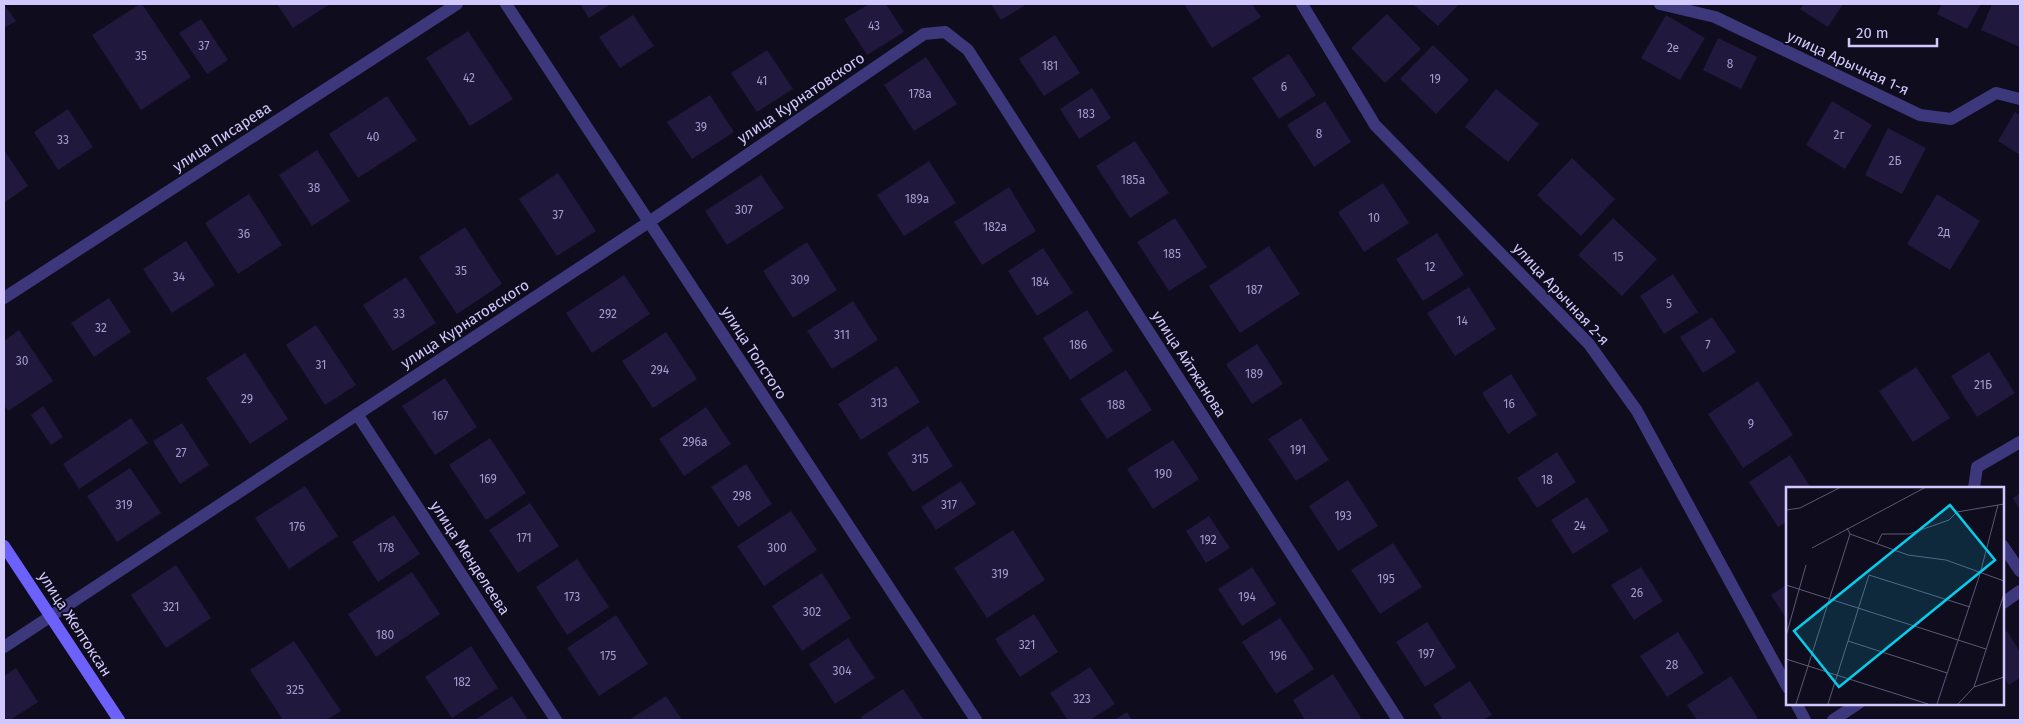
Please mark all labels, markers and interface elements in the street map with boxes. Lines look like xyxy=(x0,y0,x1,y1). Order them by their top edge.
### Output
scale bar xyxy=(1849,15,1936,47)
house number: 43 xyxy=(868,19,880,33)
text: 20 m xyxy=(1856,24,1889,42)
street label: улица Арычная 1-я xyxy=(1784,27,1912,99)
house number: 37 xyxy=(198,39,210,53)
house number: 2е xyxy=(1667,41,1679,55)
house number: 35 xyxy=(135,49,147,63)
street label: улица Курнатовского xyxy=(734,49,868,147)
house number: 8 xyxy=(1727,57,1734,71)
house number: 181 xyxy=(1042,59,1058,73)
house number: 42 xyxy=(463,71,475,85)
house number: 19 xyxy=(1429,72,1441,86)
house number: 41 xyxy=(757,74,767,88)
house number: 6 xyxy=(1281,80,1287,94)
house number: 178а xyxy=(908,87,932,101)
street label: улица Писарева xyxy=(169,99,275,175)
house number: 183 xyxy=(1077,107,1095,121)
house number: 39 xyxy=(695,120,707,134)
house number: 8 xyxy=(1316,127,1323,141)
house number: 2г xyxy=(1833,128,1845,142)
house number: 40 xyxy=(366,130,380,144)
house number: 33 xyxy=(57,133,69,147)
house number: 2Б xyxy=(1889,154,1901,168)
house number: 185а xyxy=(1121,173,1145,187)
house number: 38 xyxy=(308,181,321,195)
house number: 189а xyxy=(905,192,929,206)
house number: 307 xyxy=(735,203,753,217)
house number: 37 xyxy=(552,208,564,222)
house number: 10 xyxy=(1368,211,1380,225)
house number: 182а xyxy=(983,220,1007,234)
house number: 2д xyxy=(1938,225,1951,239)
house number: 36 xyxy=(238,227,250,241)
street label: улица Арычная 2-я xyxy=(1509,239,1613,349)
house number: 185 xyxy=(1163,247,1181,261)
house number: 15 xyxy=(1612,250,1624,264)
house number: 12 xyxy=(1424,260,1436,274)
house number: 35 xyxy=(455,264,467,278)
house number: 34 xyxy=(173,270,186,284)
house number: 309 xyxy=(791,273,809,287)
house number: 184 xyxy=(1031,275,1050,289)
street label: улица Курнатовского xyxy=(397,276,533,372)
house number: 187 xyxy=(1246,283,1262,297)
house number: 5 xyxy=(1666,297,1672,311)
street label: улица Толстого xyxy=(717,303,791,403)
house number: 33 xyxy=(393,307,405,321)
house number: 292 xyxy=(599,307,617,321)
street label: улица Айтжанова xyxy=(1148,308,1230,420)
house number: 14 xyxy=(1456,314,1468,328)
house number: 32 xyxy=(95,321,107,335)
house number: 311 xyxy=(834,328,850,342)
house number: 186 xyxy=(1069,338,1087,352)
house number: 7 xyxy=(1705,338,1711,352)
house number: 30 xyxy=(16,354,29,368)
house number: 31 xyxy=(316,358,326,372)
house number: 294 xyxy=(651,363,670,377)
house number: 189 xyxy=(1245,367,1263,381)
house number: 21Б xyxy=(1974,378,1992,392)
house number: 29 xyxy=(241,392,253,406)
house number: 313 xyxy=(871,396,887,410)
house number: 16 xyxy=(1503,397,1515,411)
house number: 188 xyxy=(1107,398,1126,412)
house number: 167 xyxy=(432,409,448,423)
house number: 9 xyxy=(1748,417,1754,431)
house number: 296а xyxy=(682,435,708,449)
house number: 191 xyxy=(1290,443,1306,457)
house number: 27 xyxy=(175,446,187,460)
house number: 315 xyxy=(912,452,928,466)
house number: 190 xyxy=(1154,467,1172,481)
house number: 169 xyxy=(479,472,497,486)
house number: 18 xyxy=(1541,473,1553,487)
inset map xyxy=(1786,487,2004,704)
house number: 298 xyxy=(733,489,752,503)
house number: 319 xyxy=(115,498,133,512)
street label: улица Менделеева xyxy=(426,498,514,618)
house number: 317 xyxy=(941,498,957,512)
house number: 193 xyxy=(1334,509,1352,523)
house number: 24 xyxy=(1574,519,1587,533)
house number: 176 xyxy=(289,520,305,534)
house number: 171 xyxy=(516,531,532,545)
house number: 192 xyxy=(1199,533,1217,547)
house number: 178 xyxy=(378,541,395,555)
house number: 300 xyxy=(767,541,787,555)
house number: 319 xyxy=(991,567,1009,581)
street label: улица Желтоксан xyxy=(34,568,116,680)
house number: 195 xyxy=(1377,572,1395,586)
house number: 26 xyxy=(1631,586,1643,600)
house number: 173 xyxy=(564,590,580,604)
house number: 194 xyxy=(1238,590,1256,604)
house number: 321 xyxy=(163,600,179,614)
house number: 302 xyxy=(803,605,821,619)
house number: 180 xyxy=(376,628,395,642)
house number: 321 xyxy=(1019,638,1035,652)
house number: 197 xyxy=(1418,647,1434,661)
house number: 175 xyxy=(600,649,616,663)
house number: 196 xyxy=(1269,649,1287,663)
house number: 28 xyxy=(1666,658,1679,672)
house number: 304 xyxy=(832,664,852,678)
house number: 182 xyxy=(453,675,471,689)
house number: 325 xyxy=(286,683,304,697)
house number: 323 xyxy=(1073,692,1091,706)

